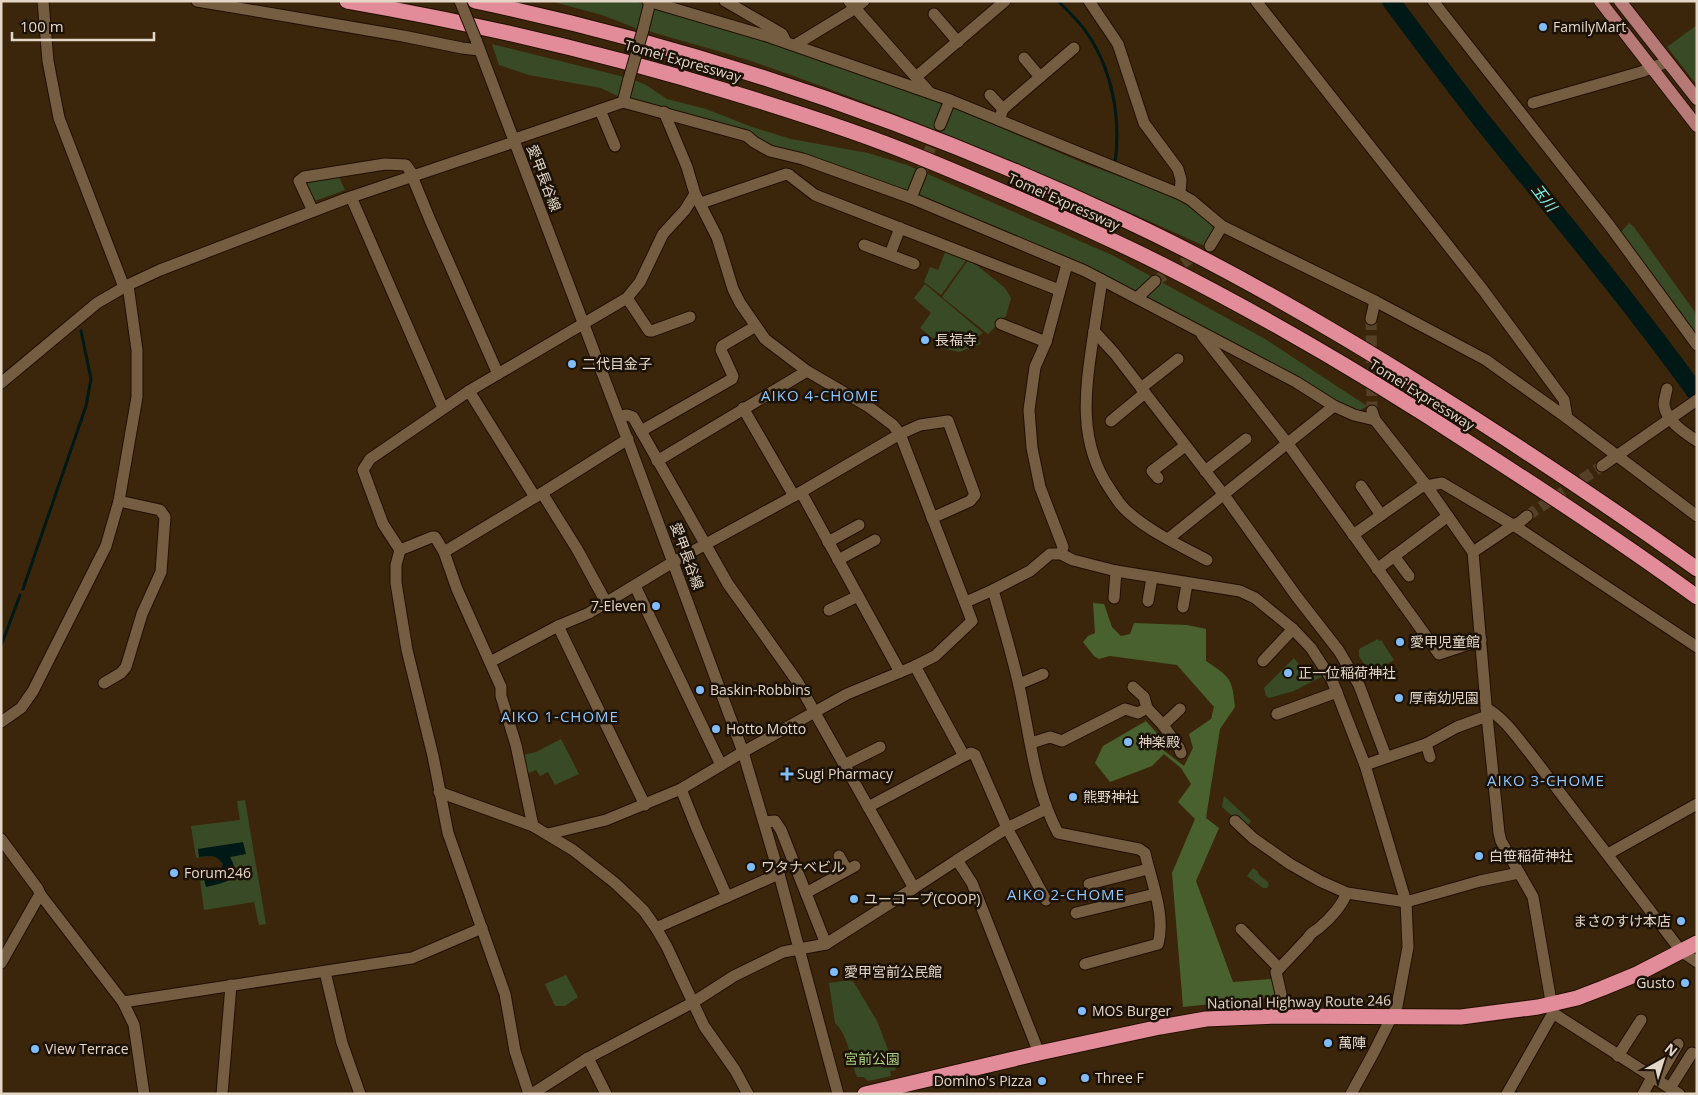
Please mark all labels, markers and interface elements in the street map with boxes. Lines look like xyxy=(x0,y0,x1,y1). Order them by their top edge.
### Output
scale bar xyxy=(12,10,155,42)
text: 100 m xyxy=(20,16,64,36)
place label: FamilyMart xyxy=(1553,17,1626,36)
marker: FamilyMart xyxy=(1537,21,1549,33)
street label: Tomei Expressway xyxy=(623,35,745,87)
street label: 愛甲長谷線 xyxy=(523,142,566,214)
street label: Tomei Expressway xyxy=(1005,168,1124,235)
water label: 玉川 xyxy=(1528,179,1563,217)
place label: 長福寺 xyxy=(935,330,977,349)
marker: 長福寺 xyxy=(919,334,931,346)
place label: 二代目金子 xyxy=(582,354,652,373)
street label: Tomei Expressway xyxy=(1366,355,1479,435)
marker: 二代目金子 xyxy=(566,358,578,370)
district label: AIKO 4-CHOME xyxy=(761,385,879,405)
street label: 愛甲長谷線 xyxy=(667,520,708,592)
place label: 7-Eleven xyxy=(591,596,646,615)
marker: 7-Eleven xyxy=(650,600,662,612)
place label: 愛甲児童館 xyxy=(1410,632,1480,651)
marker: 愛甲児童館 xyxy=(1394,636,1406,648)
place label: 正一位稲荷神社 xyxy=(1298,663,1396,682)
marker: 正一位稲荷神社 xyxy=(1282,667,1294,679)
place label: Baskin-Robbins xyxy=(710,680,811,699)
marker: Baskin-Robbins xyxy=(694,684,706,696)
place label: 厚南幼児園 xyxy=(1409,688,1479,707)
marker: 厚南幼児園 xyxy=(1393,692,1405,704)
district label: AIKO 1-CHOME xyxy=(501,706,619,726)
place label: Hotto Motto xyxy=(726,719,806,738)
marker: Hotto Motto xyxy=(710,723,722,735)
place label: 神楽殿 xyxy=(1138,732,1180,751)
marker: 神楽殿 xyxy=(1122,736,1134,748)
place label: Sugi Pharmacy xyxy=(797,764,894,783)
marker: Sugi Pharmacy xyxy=(781,768,793,780)
district label: AIKO 3-CHOME xyxy=(1487,770,1605,790)
place label: 熊野神社 xyxy=(1083,787,1139,806)
marker: 熊野神社 xyxy=(1067,791,1079,803)
place label: 白笹稲荷神社 xyxy=(1489,846,1573,865)
marker: 白笹稲荷神社 xyxy=(1473,850,1485,862)
place label: ワタナベビル xyxy=(761,857,845,876)
marker: ワタナベビル xyxy=(745,861,757,873)
place label: Forum246 xyxy=(184,863,251,882)
marker: Forum246 xyxy=(168,867,180,879)
district label: AIKO 2-CHOME xyxy=(1007,884,1125,904)
place label: ユーコープ(COOP) xyxy=(864,889,980,908)
marker: ユーコープ(COOP) xyxy=(848,893,860,905)
place label: まさのすけ本店 xyxy=(1573,911,1671,930)
marker: まさのすけ本店 xyxy=(1675,915,1687,927)
place label: 愛甲宮前公民館 xyxy=(844,962,942,981)
marker: 愛甲宮前公民館 xyxy=(828,966,840,978)
place label: Gusto xyxy=(1636,973,1675,992)
marker: Gusto xyxy=(1679,977,1691,989)
street label: National Highway Route 246 xyxy=(1207,990,1391,1013)
place label: MOS Burger xyxy=(1092,1001,1172,1020)
marker: MOS Burger xyxy=(1076,1005,1088,1017)
place label: 萬陣 xyxy=(1338,1033,1366,1052)
north arrow xyxy=(1638,1035,1688,1085)
marker: 萬陣 xyxy=(1322,1037,1334,1049)
place label: View Terrace xyxy=(45,1039,129,1058)
text: N xyxy=(1661,1039,1682,1060)
marker: View Terrace xyxy=(29,1043,41,1055)
park label: 宮前公園 xyxy=(844,1049,900,1068)
place label: Three F xyxy=(1095,1068,1144,1087)
place label: Domino's Pizza xyxy=(934,1071,1032,1090)
marker: Three F xyxy=(1079,1072,1091,1084)
marker: Domino's Pizza xyxy=(1036,1075,1048,1087)

